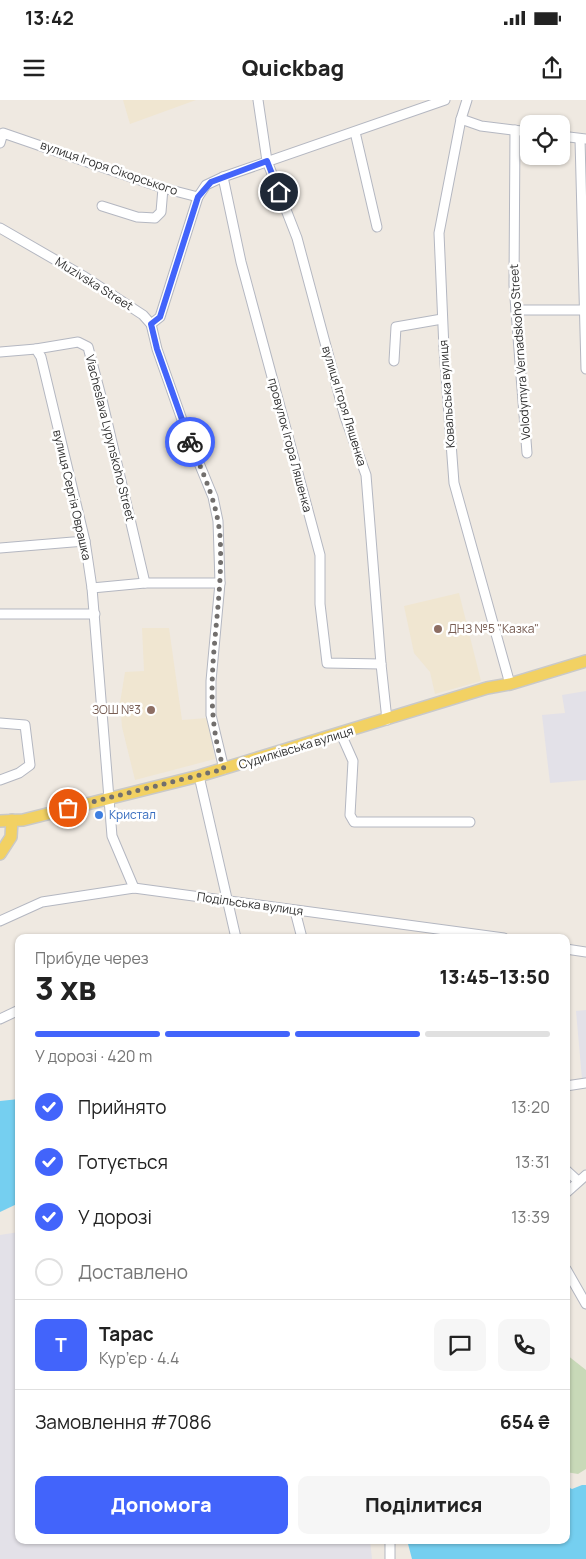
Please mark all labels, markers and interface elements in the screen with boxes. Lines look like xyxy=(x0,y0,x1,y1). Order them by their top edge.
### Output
text: 13:42 xyxy=(25,5,74,31)
text: Quickbag xyxy=(242,53,344,83)
icon: menu xyxy=(20,54,48,82)
icon: share xyxy=(538,54,566,82)
map controls xyxy=(520,115,570,165)
button: locate xyxy=(520,115,570,165)
street label: вулиця Ігоря Сікорського xyxy=(38,136,180,199)
pin xyxy=(258,171,300,213)
icon: home xyxy=(265,178,293,206)
street label: Muzivska Street xyxy=(52,253,137,314)
street label: Volodymyra Vernadskoho Street xyxy=(505,263,534,441)
street label: Ковальська вулиця xyxy=(434,339,459,449)
street label: вулиця Ігоря Ляшенка xyxy=(318,344,371,468)
street label: Viacheslava Lypynskoho Street xyxy=(82,353,139,523)
street label: провулок Ігора Ляшенка xyxy=(264,376,317,514)
courier xyxy=(165,417,215,467)
street label: вулиця Сергія Оврашка xyxy=(49,428,96,562)
icon: bike xyxy=(176,428,204,456)
place label: ДНЗ №5 "Казка" xyxy=(448,620,539,637)
marker: ДНЗ №5 "Казка" xyxy=(432,623,444,635)
place label: ЗОШ №3 xyxy=(92,701,141,718)
marker: ЗОШ №3 xyxy=(145,704,157,716)
street label: Судилківська вулиця xyxy=(236,722,355,773)
pin xyxy=(47,787,89,829)
icon: bag xyxy=(54,794,82,822)
place label: Кристал xyxy=(109,806,156,823)
marker: Кристал xyxy=(93,809,105,821)
street label: Подільська вулиця xyxy=(196,888,304,919)
text: Прибуде через xyxy=(35,947,149,969)
text: 13:45–13:50 xyxy=(440,964,550,990)
text: 3 хв xyxy=(35,966,96,1010)
text: У дорозі · 420 m xyxy=(35,1045,152,1067)
icon: check xyxy=(35,1093,63,1121)
text: Прийнято xyxy=(78,1094,166,1120)
text: 13:20 xyxy=(511,1096,550,1118)
icon: check xyxy=(35,1148,63,1176)
text: Готується xyxy=(78,1149,168,1175)
text: 13:31 xyxy=(515,1151,550,1173)
icon: check xyxy=(35,1203,63,1231)
text: У дорозі xyxy=(78,1204,152,1230)
text: 13:39 xyxy=(511,1206,550,1228)
text: Доставлено xyxy=(78,1259,188,1285)
button: chat xyxy=(434,1319,486,1371)
button: phone xyxy=(498,1319,550,1371)
text: Тарас xyxy=(99,1321,154,1347)
text: Т xyxy=(55,1332,67,1358)
text: Кур’єр · 4.4 xyxy=(99,1347,180,1369)
text: Замовлення #7086 xyxy=(35,1409,212,1435)
text: 654 ₴ xyxy=(500,1409,550,1435)
button: Допомога xyxy=(35,1476,288,1534)
button: Поділитися xyxy=(298,1476,550,1534)

